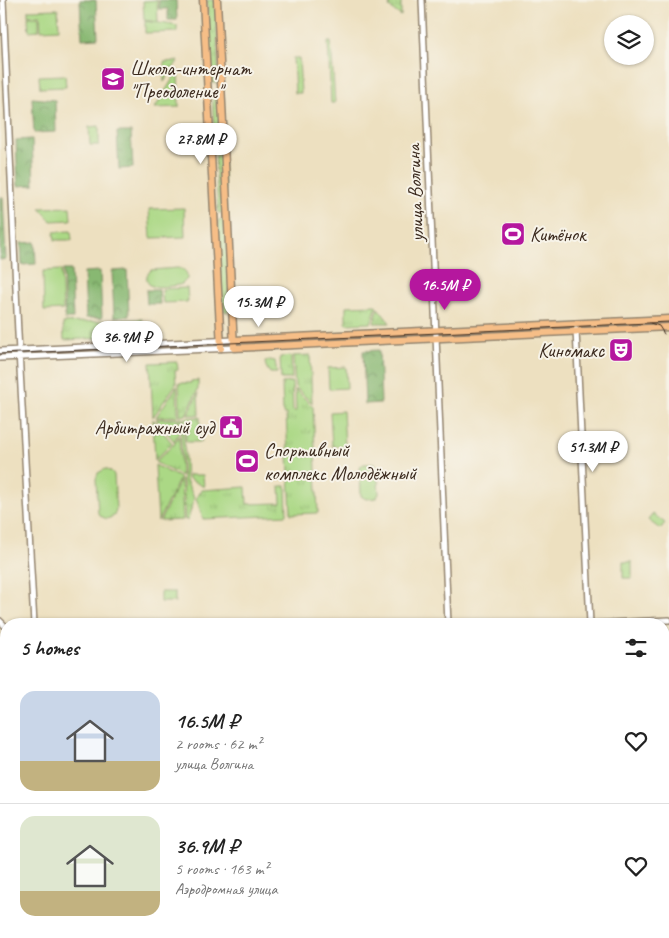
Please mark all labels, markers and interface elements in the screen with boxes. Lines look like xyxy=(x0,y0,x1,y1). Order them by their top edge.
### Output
map controls xyxy=(604,15,654,65)
button: layers xyxy=(604,15,654,65)
place label: Школа-интернат "Преодоление" xyxy=(130,56,253,104)
school or university icon: Школа-интернат "Преодоление" xyxy=(100,66,126,92)
pin: 27.8M ₽ xyxy=(155,122,247,165)
text: 27.8M ₽ xyxy=(177,129,225,149)
street label: улица Волгина xyxy=(401,142,429,243)
sports icon: Китёнок xyxy=(500,221,526,247)
place label: Китёнок xyxy=(530,222,587,247)
pin: 16.5M ₽ xyxy=(399,268,491,311)
text: 16.5M ₽ xyxy=(421,275,469,295)
pin: 15.3M ₽ xyxy=(213,286,305,328)
text: 15.3M ₽ xyxy=(235,292,283,312)
pin: 36.9M ₽ xyxy=(81,320,173,363)
text: 36.9M ₽ xyxy=(103,327,151,347)
theatre icon: Киномакс xyxy=(608,337,634,363)
place label: Киномакс xyxy=(538,338,605,363)
public building icon: Арбитражный суд xyxy=(218,414,244,440)
place label: Арбитражный суд xyxy=(95,415,216,440)
pin: 51.3M ₽ xyxy=(547,430,639,473)
text: 51.3M ₽ xyxy=(569,437,617,457)
place label: Спортивный комплекс Молодёжный xyxy=(264,438,418,486)
sports icon: Спортивный комплекс Молодёжный xyxy=(234,448,260,474)
icon: filters xyxy=(622,634,650,662)
text: 5 homes xyxy=(20,635,79,661)
text: 16.5M ₽ xyxy=(175,708,239,734)
icon: home xyxy=(60,711,120,771)
icon: heart xyxy=(622,727,650,755)
text: 2 rooms · 62 m² xyxy=(175,734,261,754)
text: улица Волгина xyxy=(175,754,253,774)
text: 36.9M ₽ xyxy=(175,833,239,859)
icon: home xyxy=(60,836,120,896)
icon: heart xyxy=(622,852,650,880)
text: 5 rooms · 163 m² xyxy=(175,859,269,879)
text: Аэродромная улица xyxy=(175,879,277,899)

